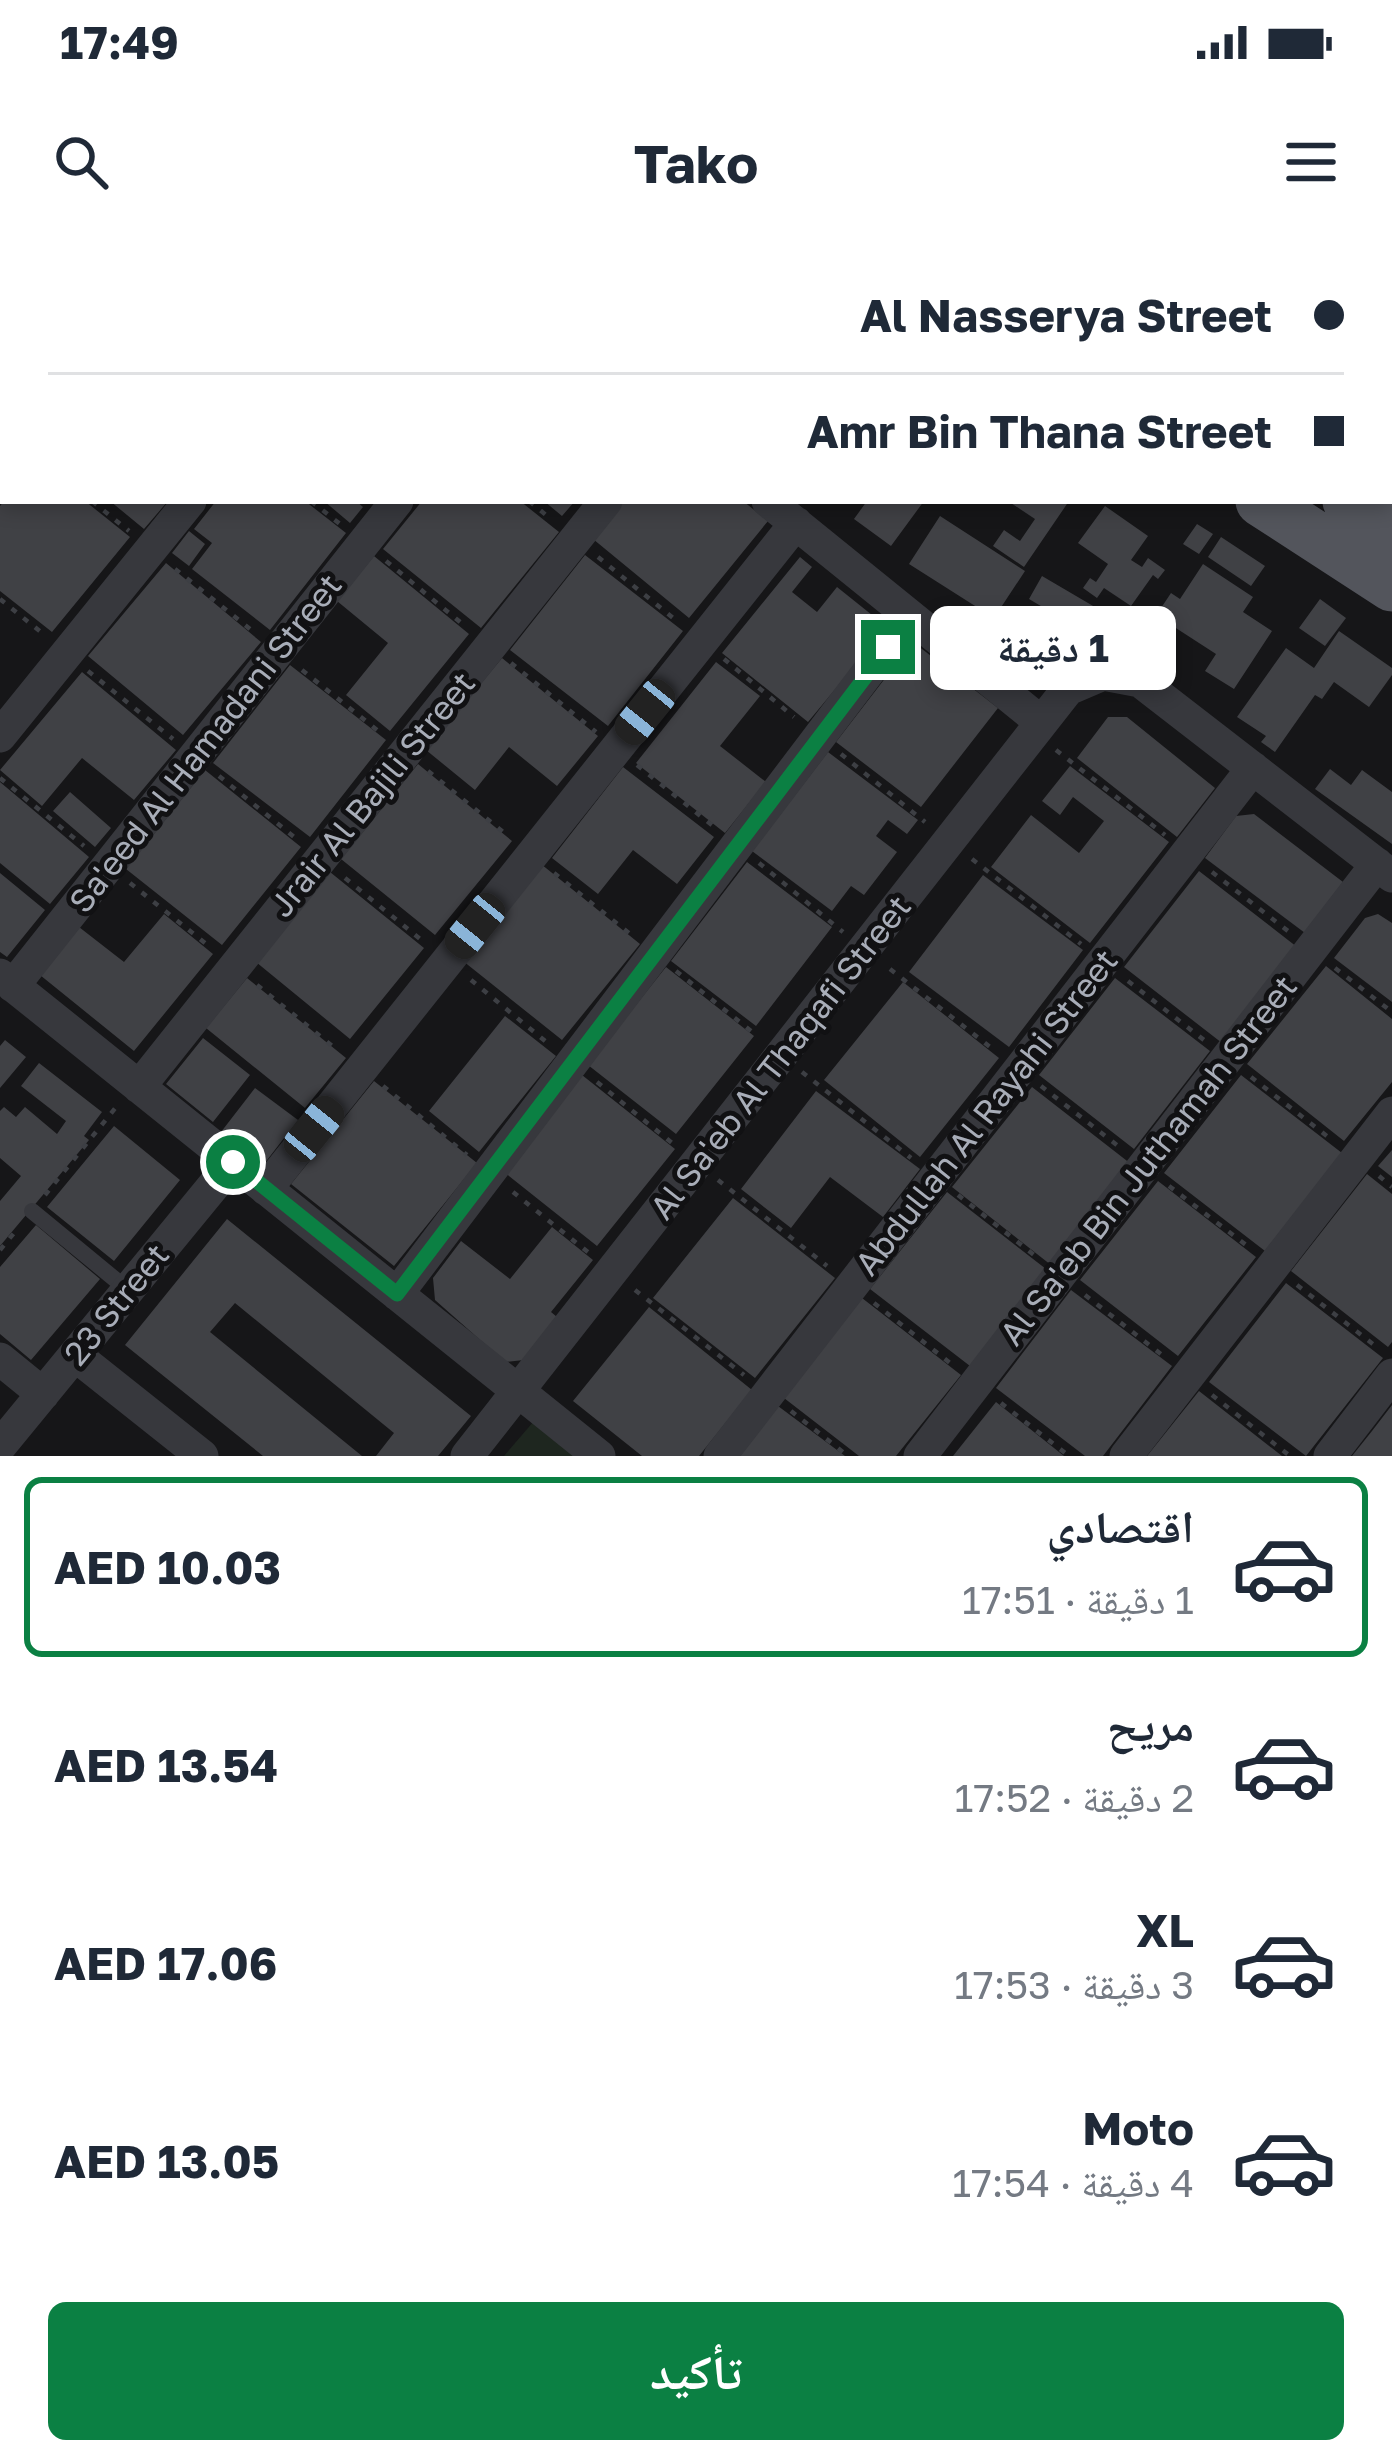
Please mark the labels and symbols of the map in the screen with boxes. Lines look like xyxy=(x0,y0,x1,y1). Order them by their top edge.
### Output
street label: Sa'eed Al Hamadani Street xyxy=(60,566,349,920)
callout: 1 دقيقة xyxy=(930,605,1176,689)
route end xyxy=(861,620,915,674)
street label: Jrair Al Bajili Street xyxy=(261,663,482,924)
car xyxy=(608,673,682,751)
car xyxy=(438,887,512,965)
street label: Al Sa'eb Al Thaqafi Street xyxy=(641,887,918,1226)
street label: Abdullah Al Rayahi Street xyxy=(846,941,1125,1282)
street label: Al Sa'eb Bin Juthamah Street xyxy=(991,967,1304,1352)
car xyxy=(277,1090,351,1168)
route start xyxy=(206,1135,260,1189)
street label: 23 Street xyxy=(55,1235,176,1372)

